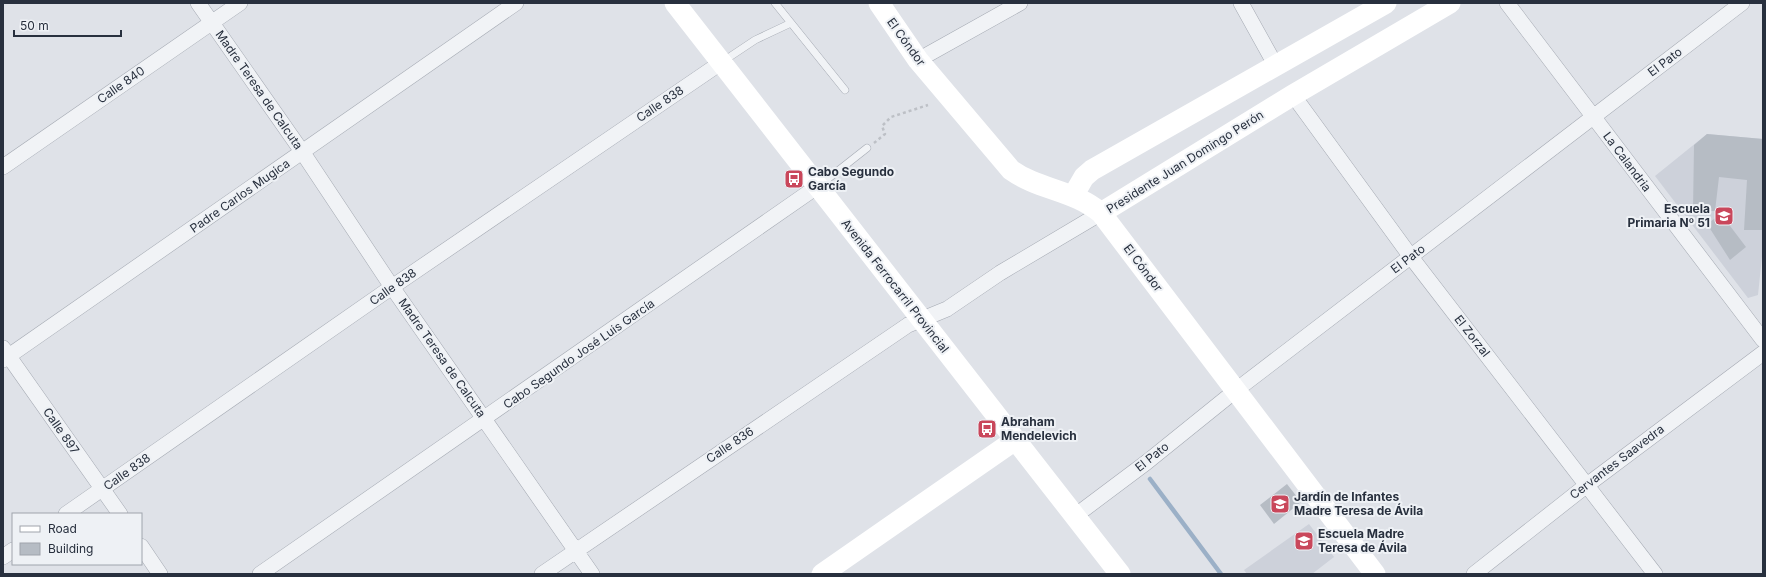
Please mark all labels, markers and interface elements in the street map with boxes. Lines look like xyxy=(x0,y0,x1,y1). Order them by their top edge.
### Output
scale bar xyxy=(14,12,121,38)
street label: El Cóndor xyxy=(884,15,929,69)
text: 50 m xyxy=(20,18,49,33)
street label: Madre Teresa de Calcuta xyxy=(213,27,306,152)
street label: El Pato xyxy=(1645,44,1685,79)
street label: Calle 840 xyxy=(94,63,147,106)
street label: Calle 838 xyxy=(633,82,686,125)
street label: Presidente Juan Domingo Perón xyxy=(1103,107,1266,216)
street label: La Calandria xyxy=(1600,129,1655,195)
street label: Padre Carlos Mugica xyxy=(187,155,292,236)
place label: Cabo Segundo García xyxy=(808,164,894,193)
bus stop icon: Cabo Segundo García xyxy=(783,168,805,190)
place label: Escuela Primaria Nº 51 xyxy=(1627,201,1710,230)
school or university icon: Escuela Primaria Nº 51 xyxy=(1713,205,1735,227)
street label: Avenida Ferrocarril Provincial xyxy=(838,216,952,356)
street label: El Cóndor xyxy=(1121,241,1166,295)
street label: El Pato xyxy=(1388,241,1428,276)
street label: Calle 838 xyxy=(366,265,419,308)
street label: Madre Teresa de Calcuta xyxy=(396,295,489,420)
street label: Cabo Segundo José Luis García xyxy=(500,295,657,412)
street label: El Zorzal xyxy=(1451,312,1493,360)
street label: Calle 897 xyxy=(40,405,83,457)
place label: Abraham Mendelevich xyxy=(1001,414,1077,443)
bus stop icon: Abraham Mendelevich xyxy=(976,418,998,440)
street label: Cervantes Saavedra xyxy=(1566,421,1667,502)
street label: Calle 836 xyxy=(703,423,756,466)
street label: El Pato xyxy=(1132,439,1172,474)
street label: Calle 838 xyxy=(100,450,153,493)
place label: Jardín de Infantes Madre Teresa de Ávila xyxy=(1294,489,1423,518)
school or university icon: Jardín de Infantes Madre Teresa de Ávila xyxy=(1269,493,1291,515)
legend xyxy=(12,513,142,565)
text: Road xyxy=(48,521,77,536)
place label: Escuela Madre Teresa de Ávila xyxy=(1318,526,1407,555)
school or university icon: Escuela Madre Teresa de Ávila xyxy=(1293,530,1315,552)
text: Building xyxy=(48,541,93,556)

